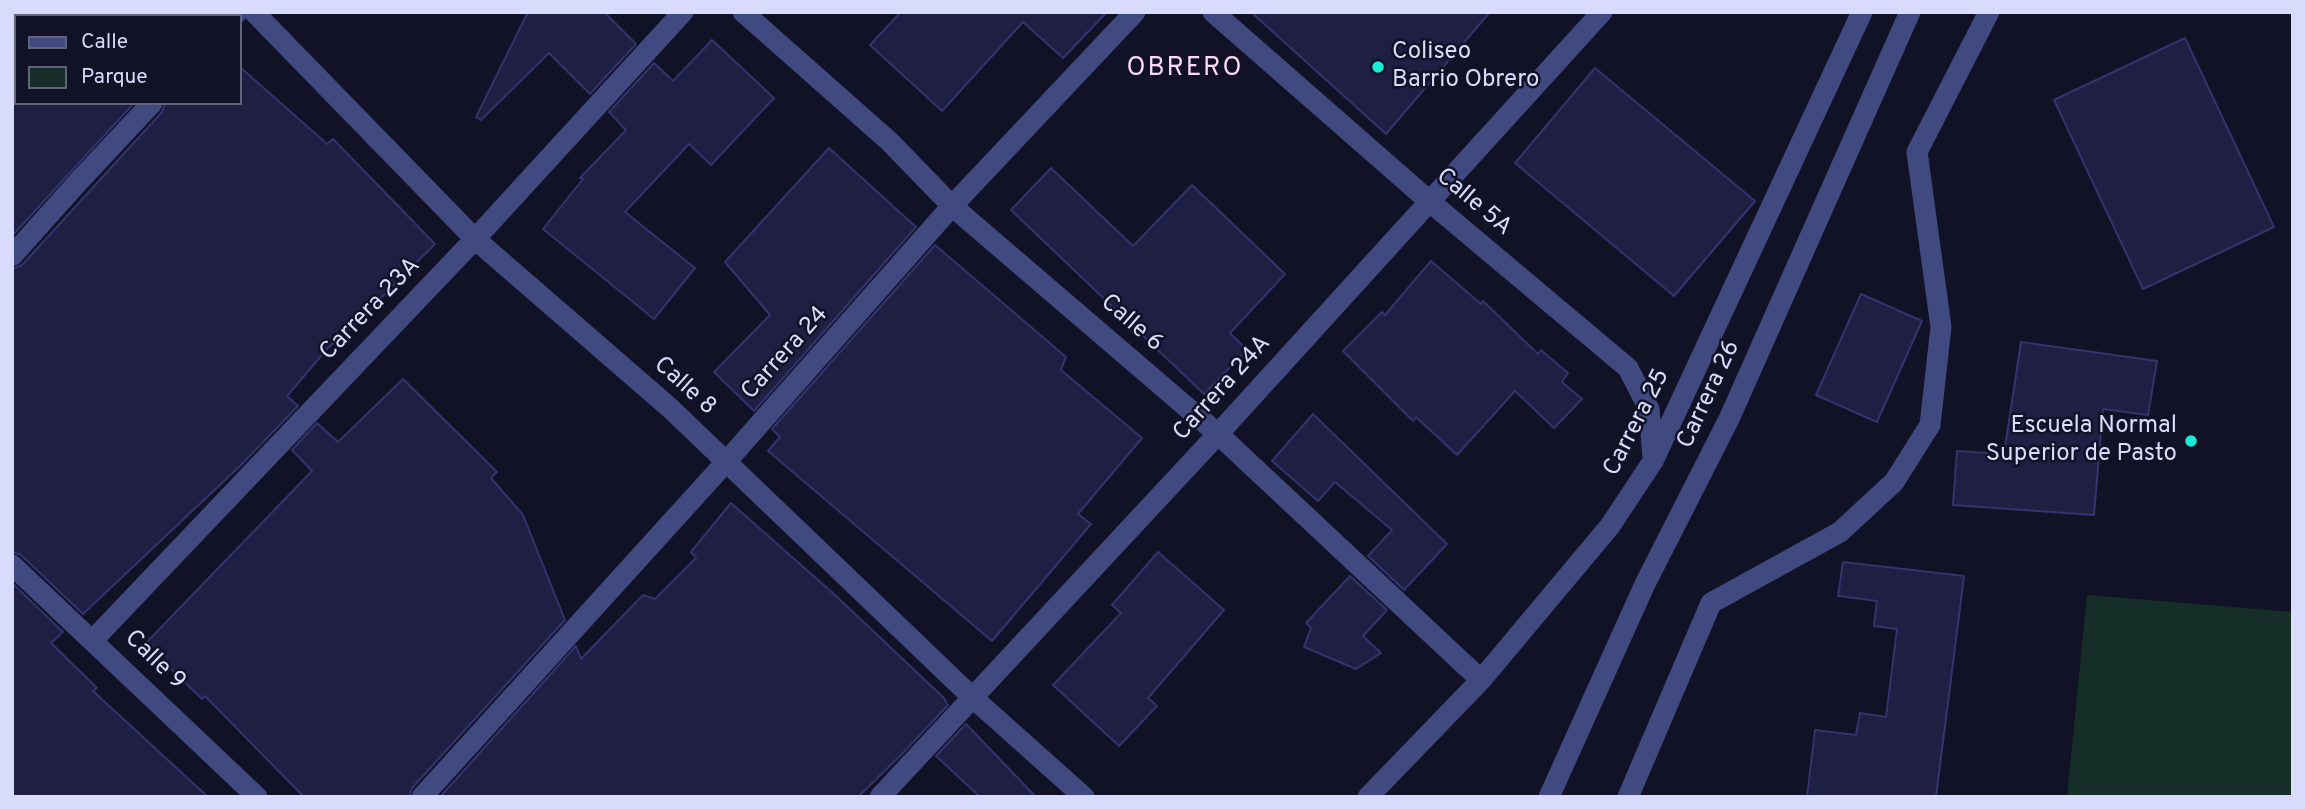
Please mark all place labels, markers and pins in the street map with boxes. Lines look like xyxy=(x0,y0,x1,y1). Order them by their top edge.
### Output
place label: Coliseo Barrio Obrero xyxy=(1392,39,1539,95)
marker: Coliseo Barrio Obrero xyxy=(1370,59,1386,75)
place label: Escuela Normal Superior de Pasto xyxy=(1986,413,2177,469)
marker: Escuela Normal Superior de Pasto xyxy=(2183,433,2199,449)

